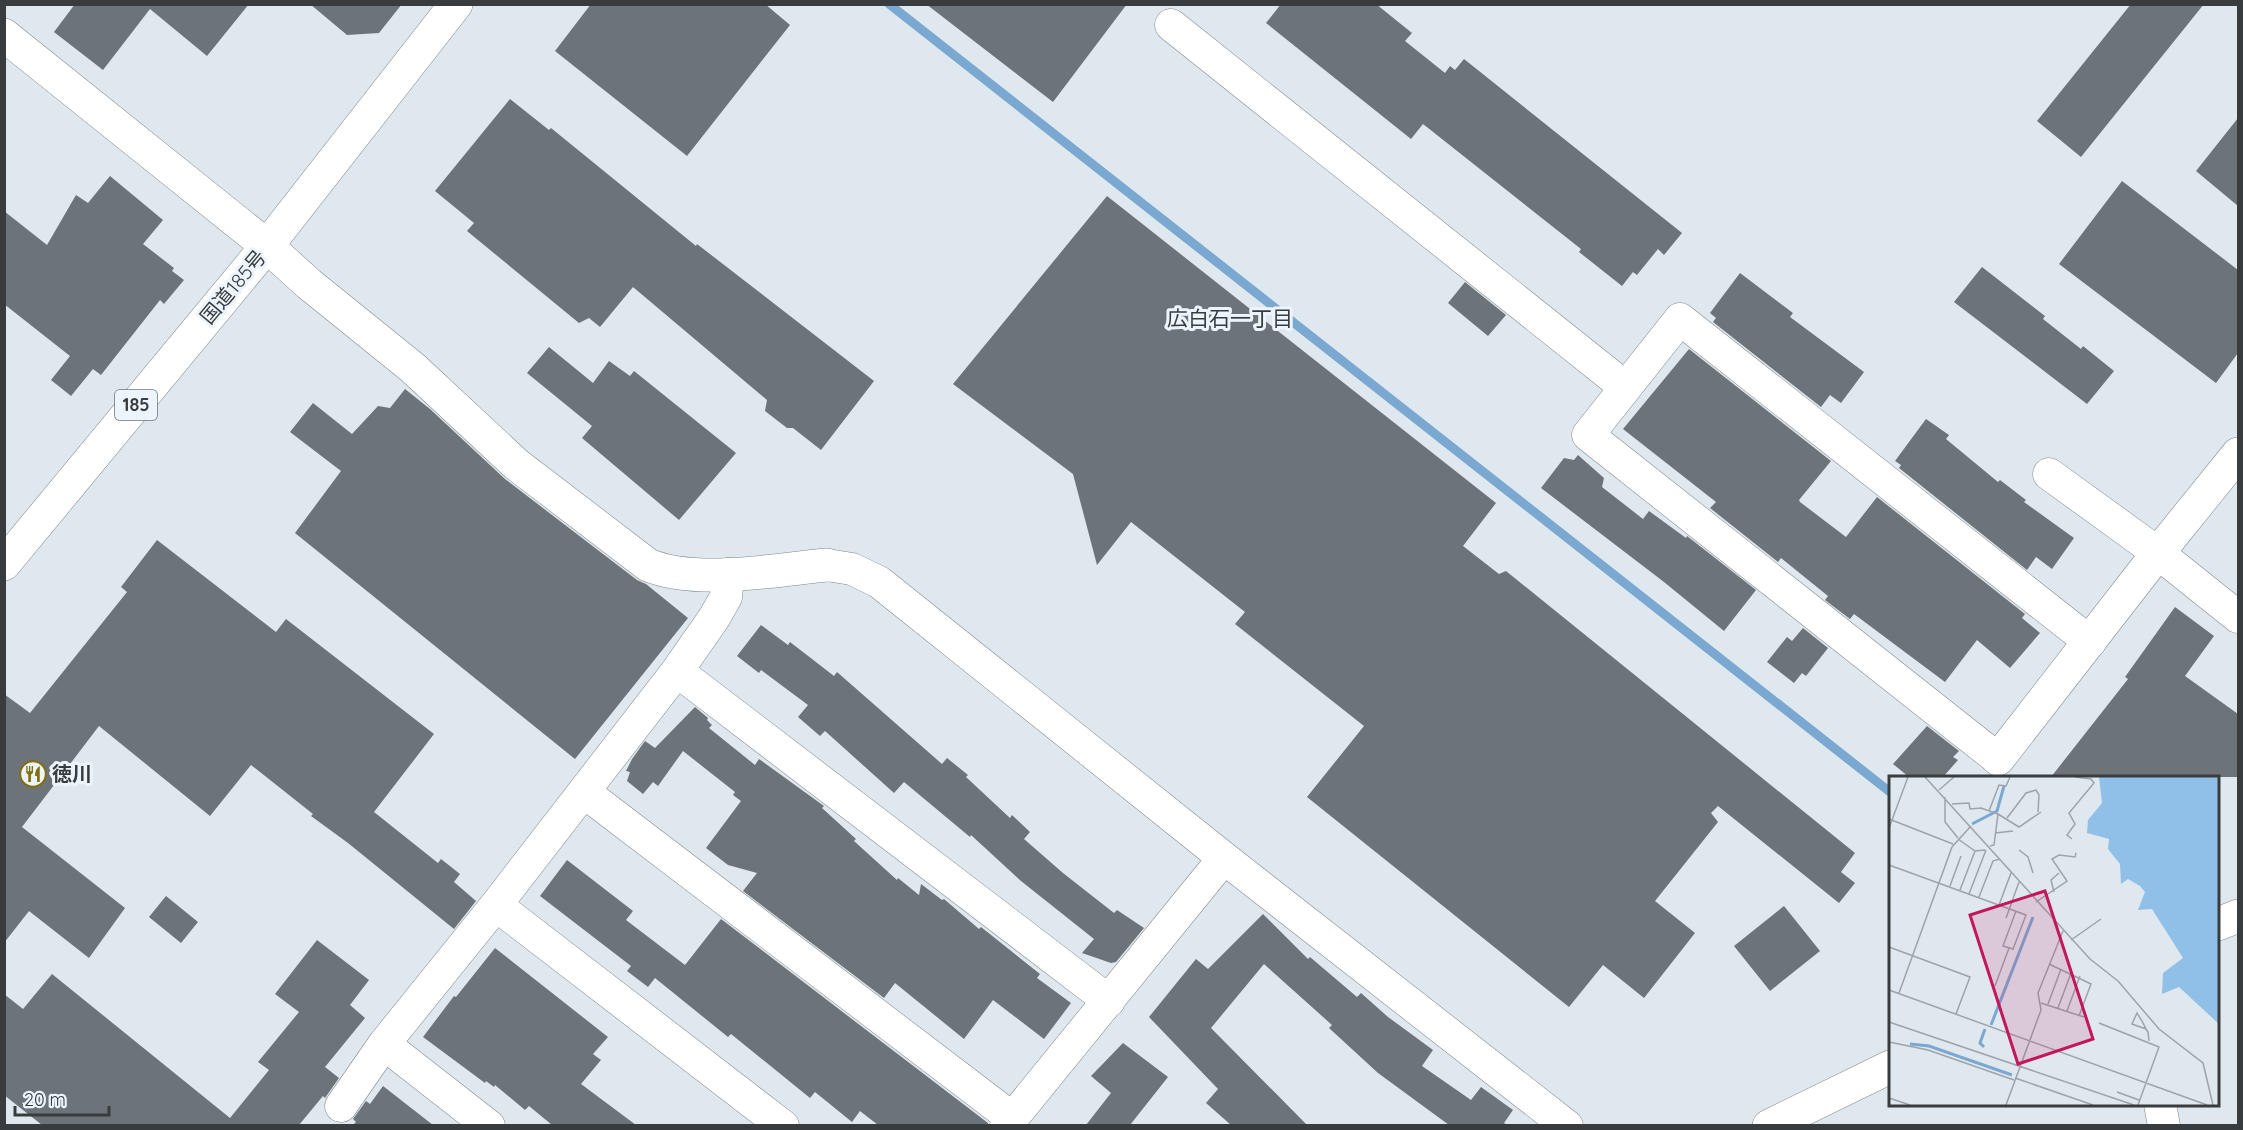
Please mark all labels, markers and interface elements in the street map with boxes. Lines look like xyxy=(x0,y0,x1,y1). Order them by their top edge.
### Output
street label: 国道185号 xyxy=(194,245,271,329)
district label: 広白石一丁目 xyxy=(1167,305,1293,331)
road number: 185 xyxy=(115,390,157,420)
restaurant icon: 徳川 xyxy=(18,759,48,789)
place label: 徳川 xyxy=(52,761,92,786)
inset map xyxy=(1889,776,2219,1106)
scale bar xyxy=(15,1079,110,1117)
text: 20 m xyxy=(24,1088,66,1111)

